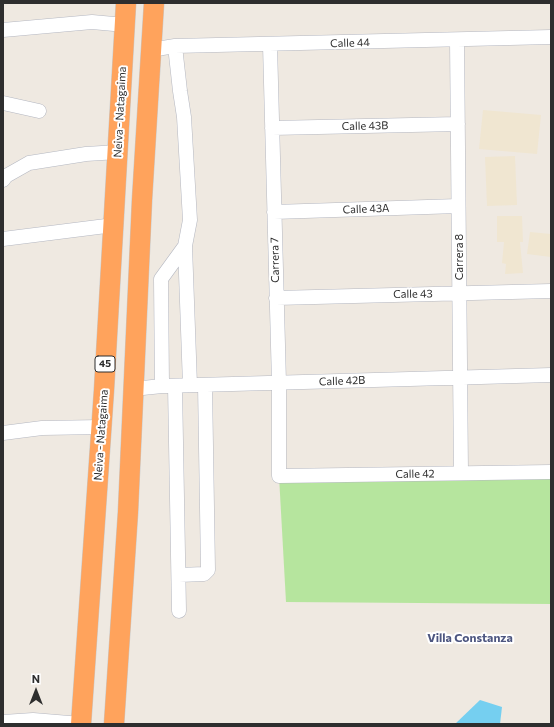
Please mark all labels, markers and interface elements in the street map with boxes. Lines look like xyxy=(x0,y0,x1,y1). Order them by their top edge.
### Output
street label: Calle 44 xyxy=(330,36,370,50)
street label: Neiva - Natagaima xyxy=(111,66,129,158)
street label: Calle 43B xyxy=(342,119,388,133)
street label: Calle 43A xyxy=(342,202,390,216)
street label: Carrera 8 xyxy=(452,234,466,280)
street label: Carrera 7 xyxy=(268,237,282,283)
street label: Calle 43 xyxy=(393,287,433,301)
road number: 45 xyxy=(95,356,115,372)
street label: Calle 42B xyxy=(319,374,365,388)
street label: Neiva - Natagaima xyxy=(91,389,111,481)
street label: Calle 42 xyxy=(395,467,435,481)
district label: Villa Constanza xyxy=(427,631,513,645)
north arrow xyxy=(16,671,56,711)
text: N xyxy=(32,672,40,685)

